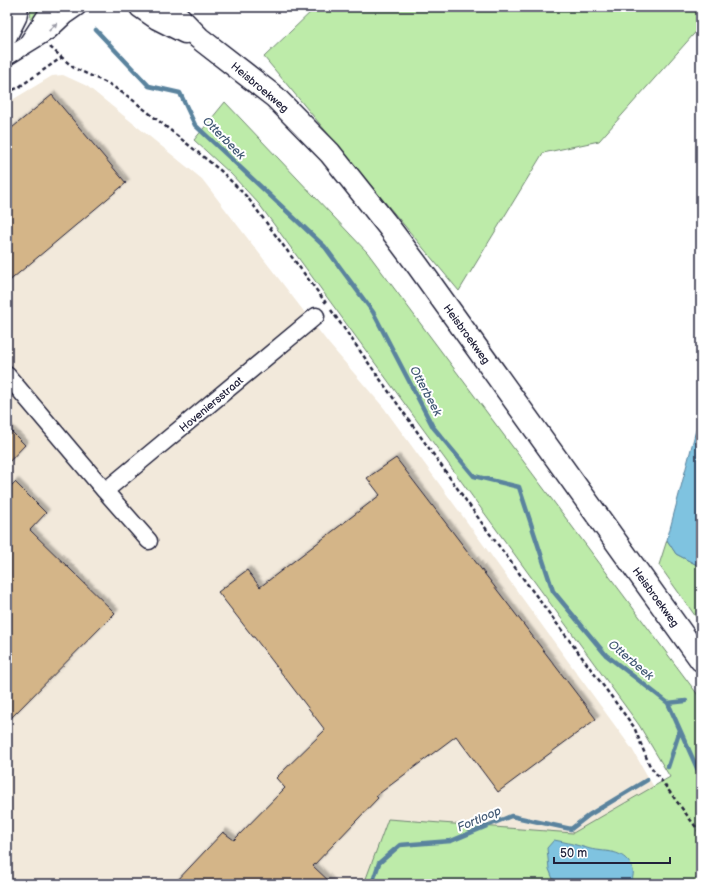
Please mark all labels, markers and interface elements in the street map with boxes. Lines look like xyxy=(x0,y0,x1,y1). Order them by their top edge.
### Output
one-way arrow xyxy=(48,22,58,32)
street label: Heisbroekweg xyxy=(228,60,291,115)
water label: Otterbeek xyxy=(199,114,249,164)
street label: Heisbroekweg xyxy=(441,302,493,367)
water label: Otterbeek xyxy=(406,364,445,420)
street label: Hoveniersstraat xyxy=(177,374,246,435)
street label: Heisbroekweg xyxy=(630,565,682,630)
water label: Otterbeek xyxy=(605,637,657,684)
water label: Fortloop xyxy=(455,803,503,835)
scale bar xyxy=(554,839,670,865)
text: 50 m xyxy=(560,846,587,861)

